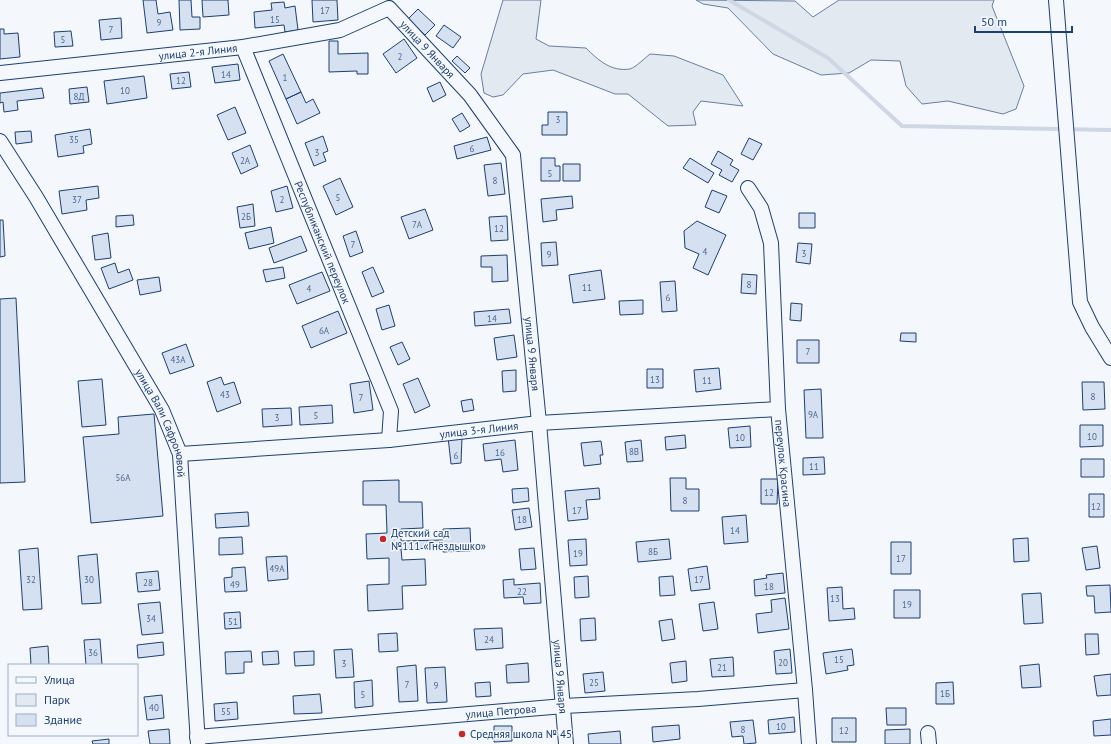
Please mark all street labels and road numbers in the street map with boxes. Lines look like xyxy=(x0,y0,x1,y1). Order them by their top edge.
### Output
street label: улица 9 Января xyxy=(397,17,458,81)
street label: улица 2-я Линия xyxy=(158,41,238,63)
street label: Республиканский переулок xyxy=(291,179,354,306)
street label: улица 9 Января xyxy=(522,316,543,391)
street label: улица Вали Сафроновой xyxy=(132,366,188,478)
street label: улица 3-я Линия xyxy=(439,418,519,441)
street label: переулок Красина xyxy=(772,419,794,508)
street label: улица 9 Января xyxy=(550,639,570,714)
street label: улица Петрова xyxy=(465,701,537,721)

